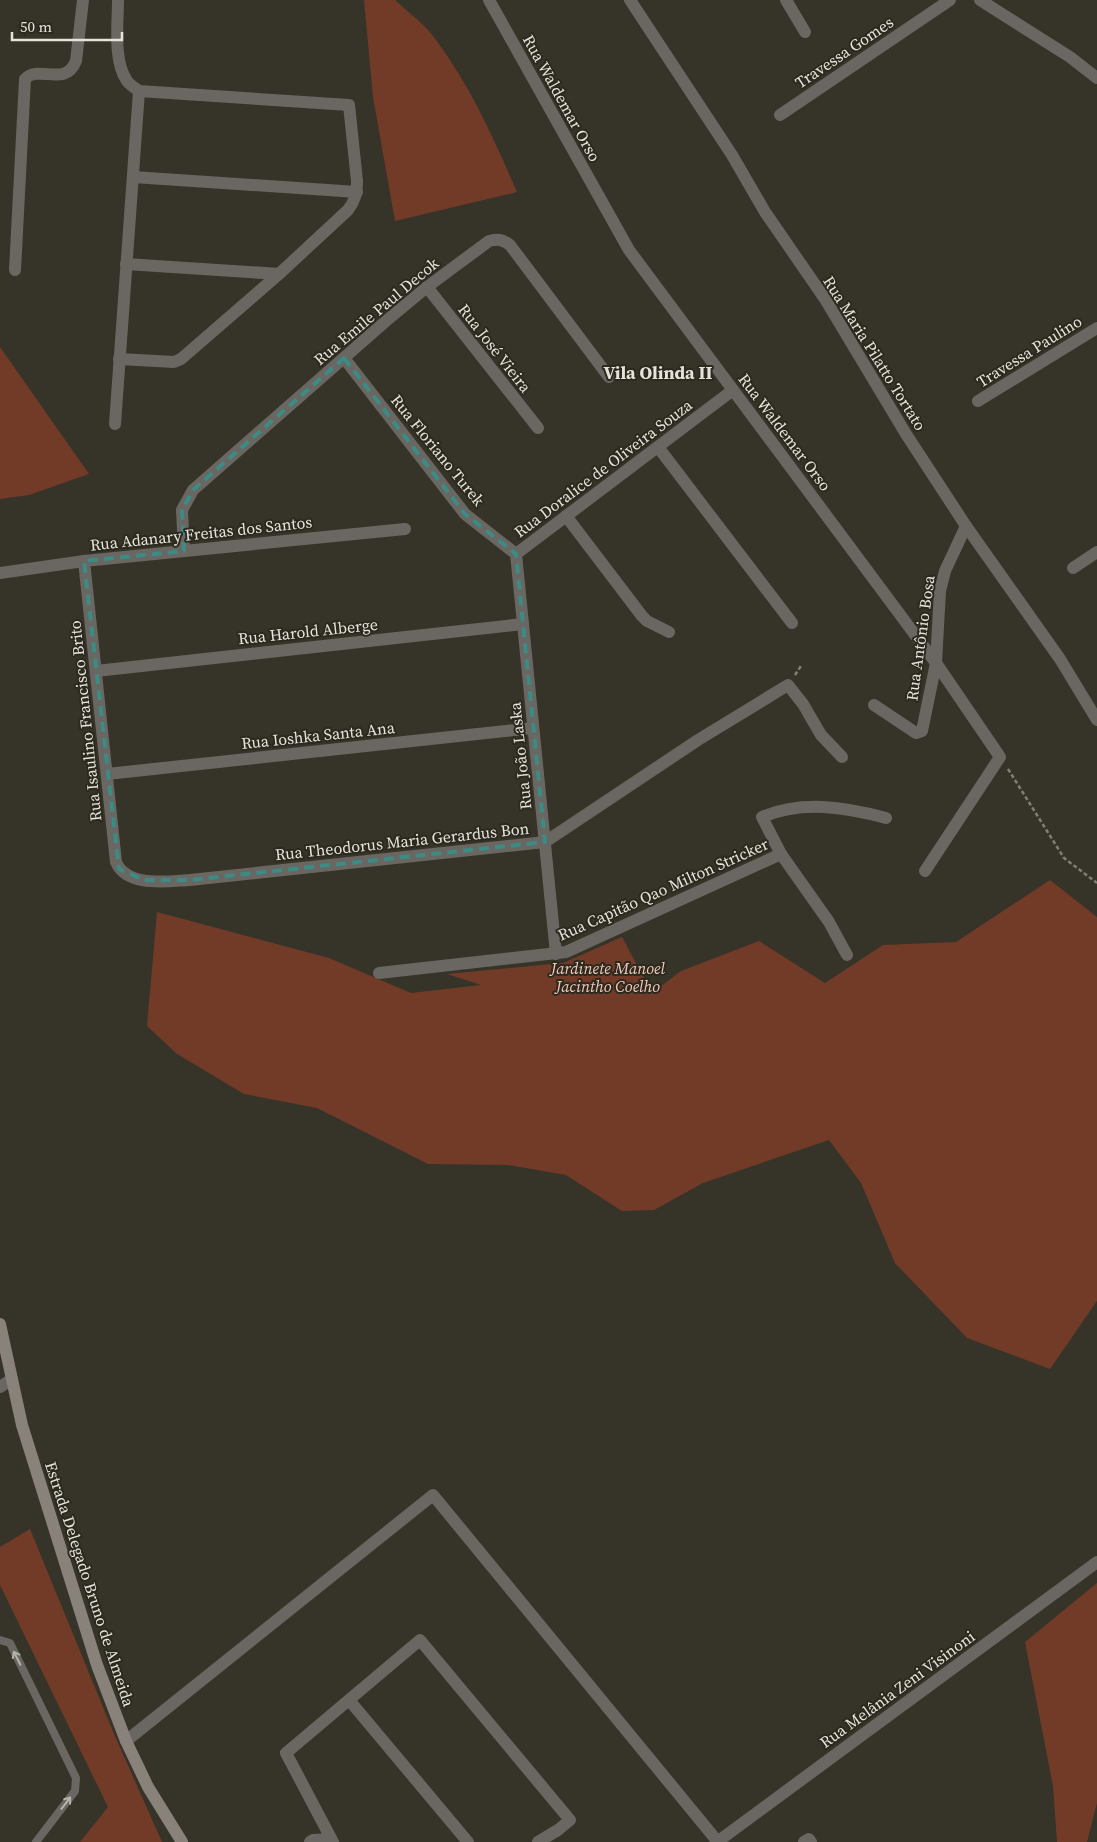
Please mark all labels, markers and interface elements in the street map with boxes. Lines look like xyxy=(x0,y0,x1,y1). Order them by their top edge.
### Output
scale bar xyxy=(12,10,122,42)
street label: Travessa Gomes xyxy=(790,11,898,93)
text: 50 m xyxy=(20,16,52,37)
street label: Rua Waldemar Orso xyxy=(518,31,606,166)
street label: Rua Emile Paul Decok xyxy=(309,252,443,370)
street label: Rua Maria Pilatto Tortato xyxy=(818,271,932,435)
street label: Rua José Vieira xyxy=(453,299,537,398)
street label: Travessa Paulino xyxy=(972,310,1086,392)
district label: Vila Olinda II xyxy=(604,360,712,385)
street label: Rua Waldemar Orso xyxy=(733,369,837,495)
street label: Rua Floriano Turek xyxy=(386,390,490,511)
street label: Rua Doralice de Oliveira Souza xyxy=(509,393,697,542)
street label: Rua Adanary Freitas dos Santos xyxy=(89,510,313,556)
street label: Rua Antônio Bosa xyxy=(900,573,940,702)
street label: Rua Harold Alberge xyxy=(237,613,379,649)
street label: Rua Isaulino Francisco Brito xyxy=(63,619,106,823)
street label: Rua João Laska xyxy=(503,700,537,811)
street label: Rua Ioshka Santa Ana xyxy=(240,716,397,754)
street label: Rua Theodorus Maria Gerardus Bon xyxy=(274,817,530,865)
street label: Rua Capitão Qao Milton Stricker xyxy=(554,832,772,946)
park label: Jardinete Manoel Jacintho Coelho xyxy=(549,957,665,997)
street label: Estrada Delegado Bruno de Almeida xyxy=(40,1459,140,1710)
street label: Rua Melânia Zeni Visinoni xyxy=(815,1625,979,1753)
one-way arrow xyxy=(12,1650,22,1665)
one-way arrow xyxy=(61,1796,71,1810)

